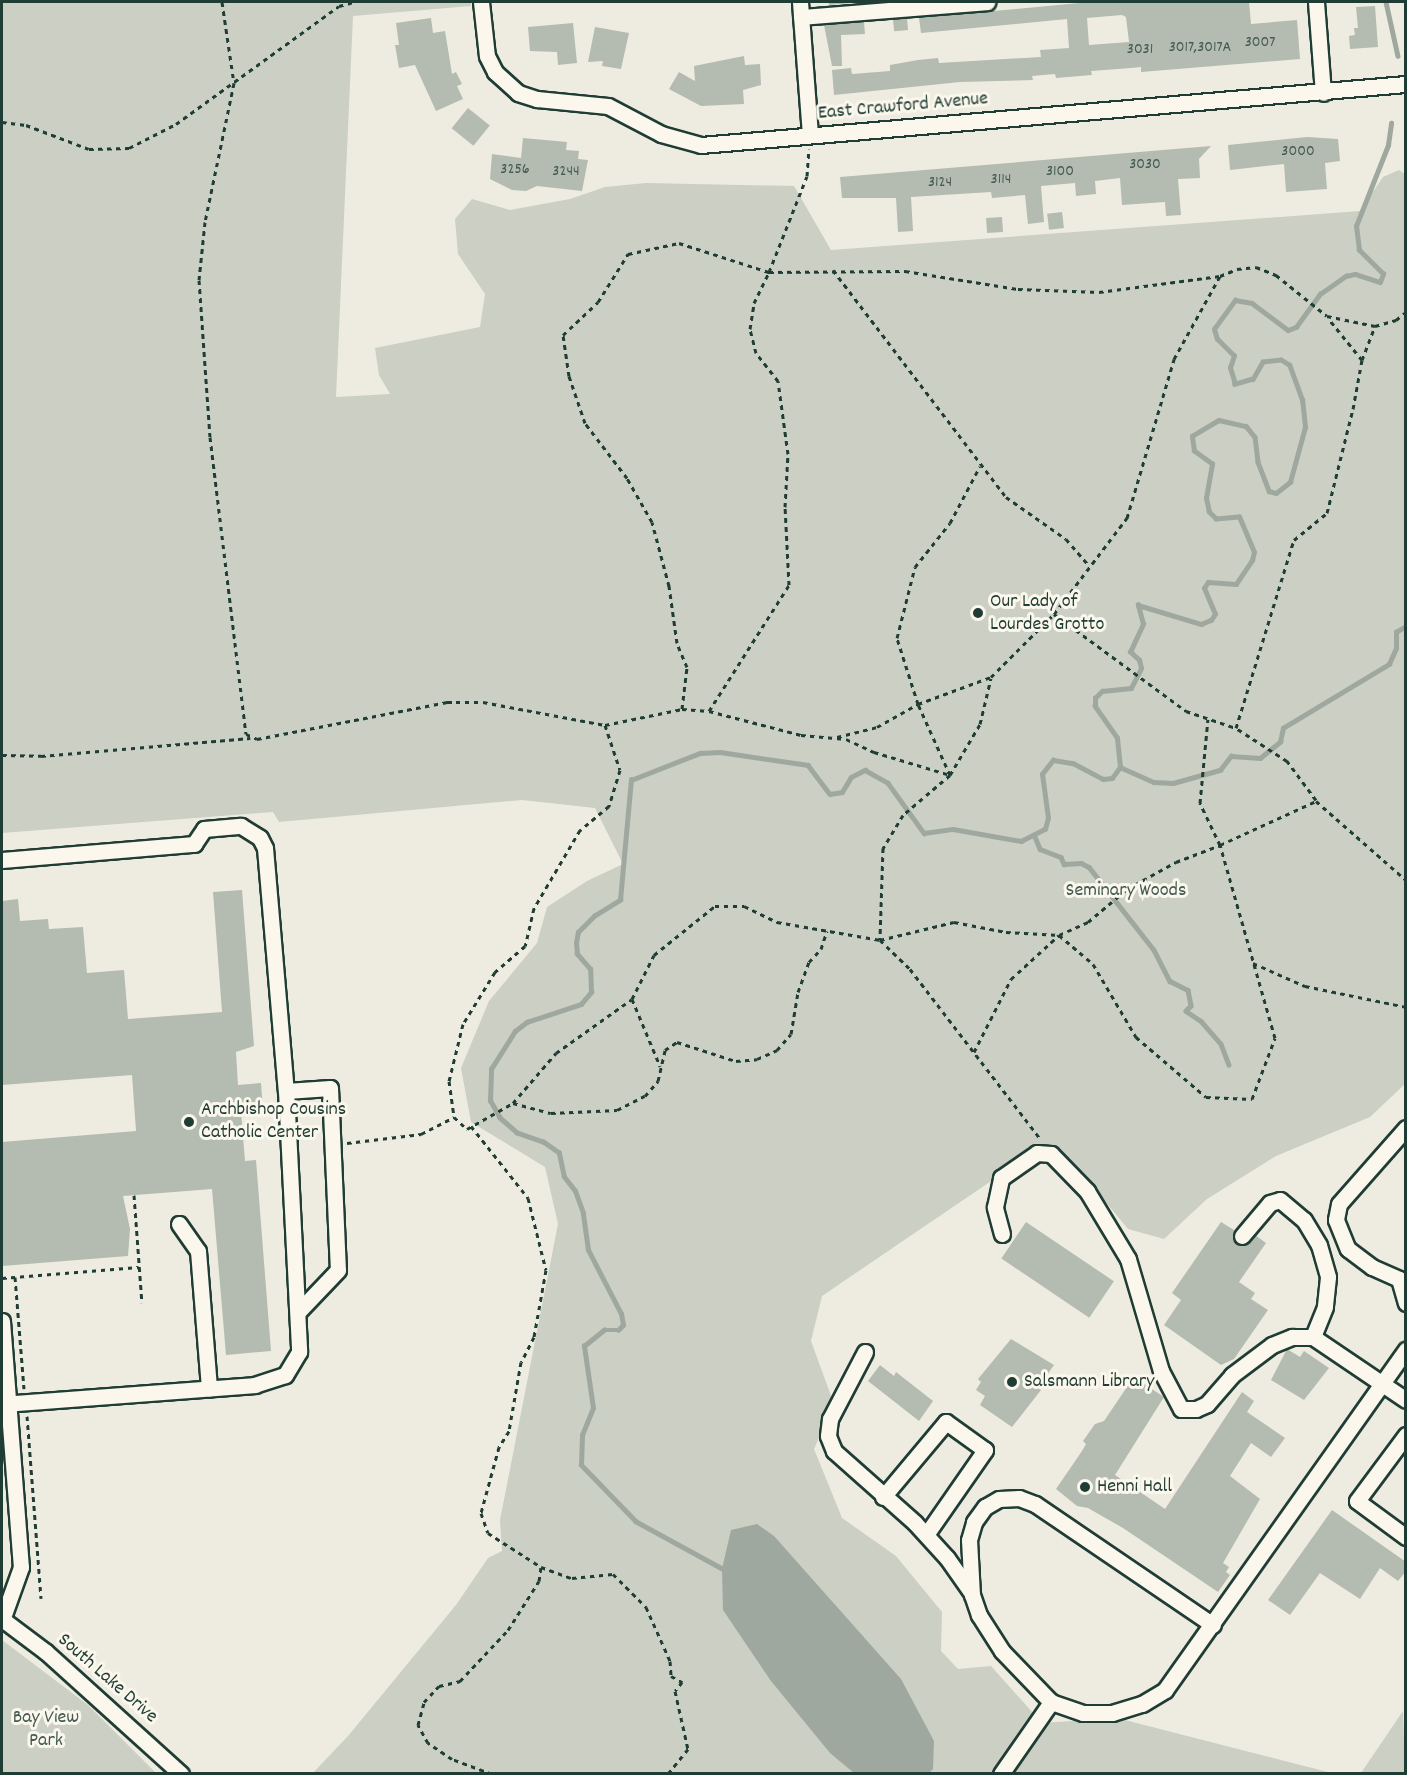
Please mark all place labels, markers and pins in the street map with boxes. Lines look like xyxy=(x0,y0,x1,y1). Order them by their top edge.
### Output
place label: Our Lady of Lourdes Grotto xyxy=(990,590,1104,637)
marker: Our Lady of Lourdes Grotto xyxy=(971,606,985,620)
place label: Archbishop Cousins Catholic Center xyxy=(201,1098,346,1145)
marker: Archbishop Cousins Catholic Center xyxy=(182,1115,196,1129)
place label: Salsmann Library xyxy=(1024,1370,1154,1394)
marker: Salsmann Library xyxy=(1005,1375,1019,1389)
place label: Henni Hall xyxy=(1097,1475,1172,1499)
marker: Henni Hall xyxy=(1078,1480,1092,1494)

